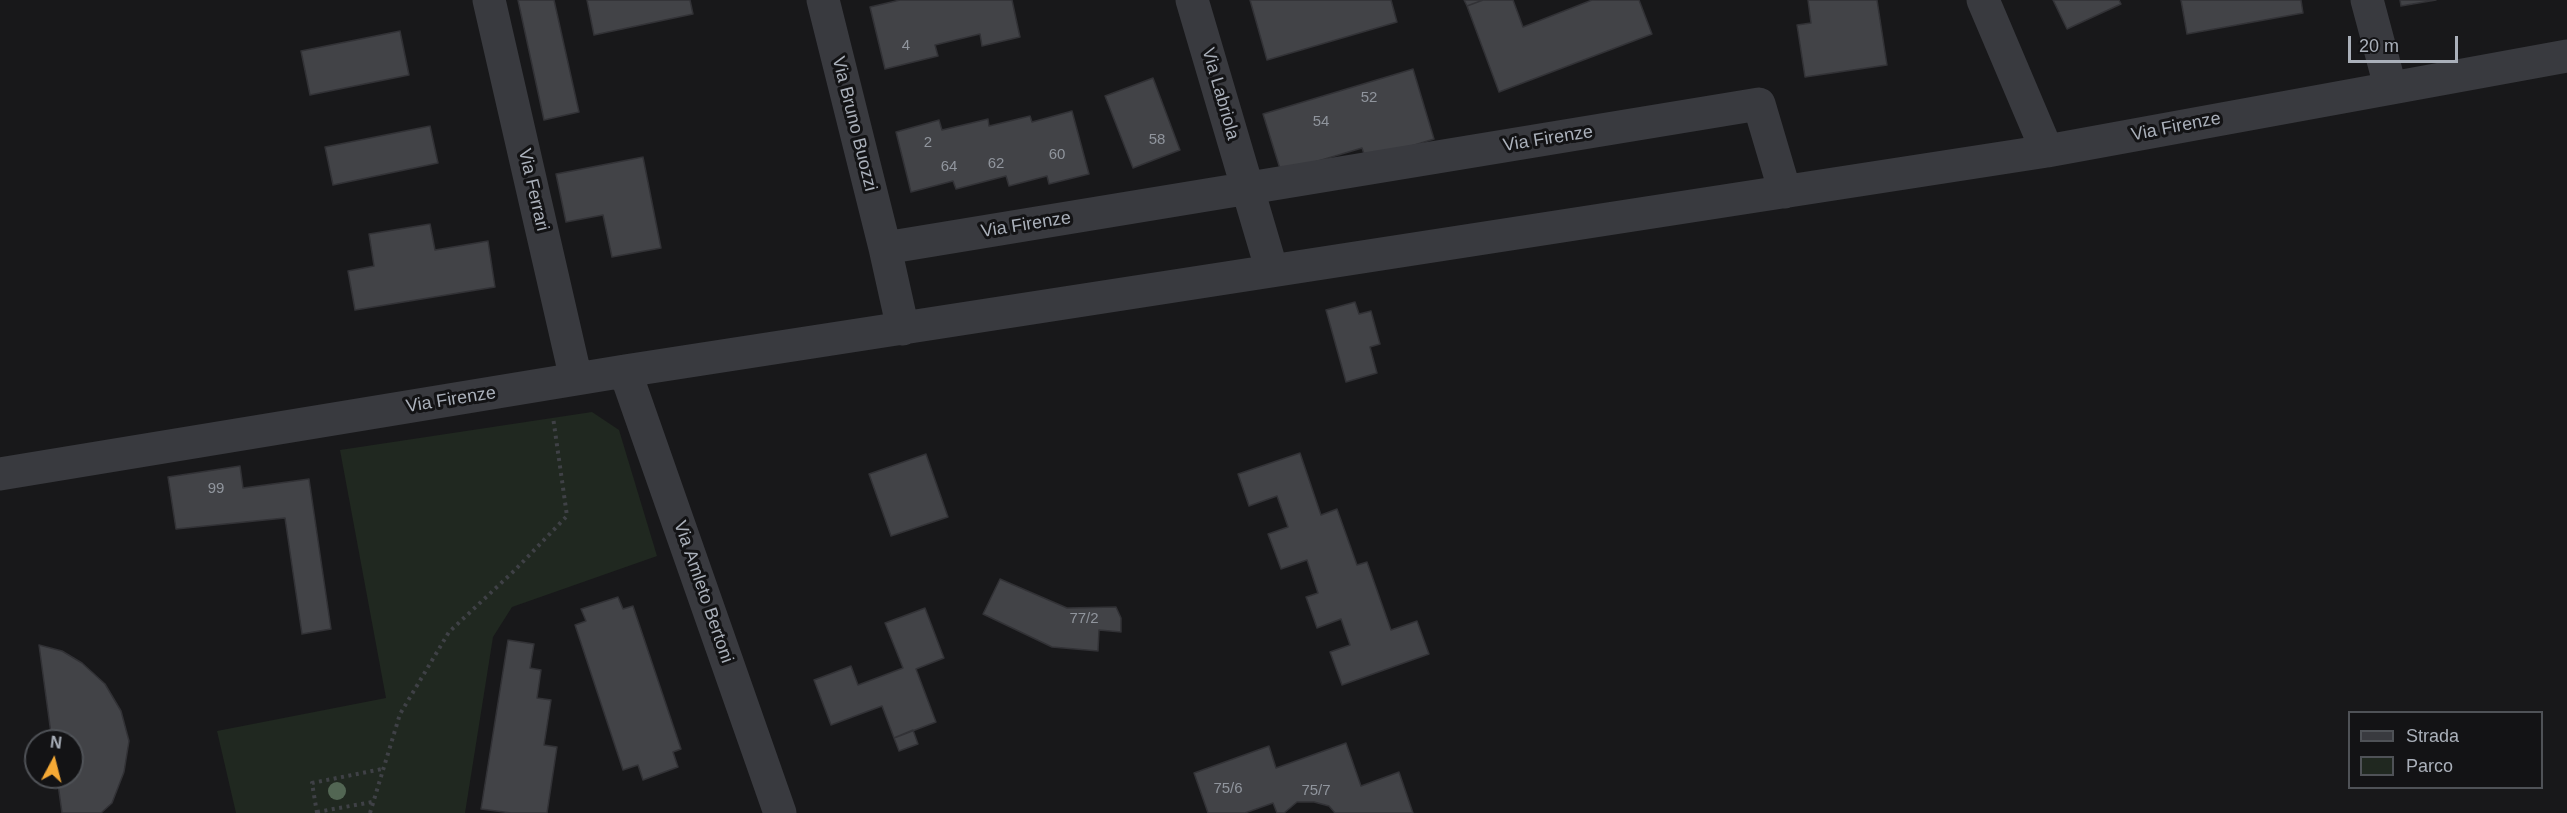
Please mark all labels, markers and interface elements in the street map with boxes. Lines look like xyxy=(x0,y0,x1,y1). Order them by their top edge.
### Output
scale bar xyxy=(2351,24,2460,62)
text: 20 m xyxy=(2359,36,2399,56)
house number: 4 xyxy=(902,37,910,55)
street label: Via Labriola xyxy=(1197,45,1243,143)
street label: Via Bruno Buozzi xyxy=(827,55,881,193)
house number: 52 xyxy=(1361,89,1377,107)
street label: Via Firenze xyxy=(2129,108,2223,146)
house number: 54 xyxy=(1313,113,1329,131)
street label: Via Firenze xyxy=(1502,121,1594,157)
house number: 58 xyxy=(1149,131,1165,149)
house number: 2 xyxy=(924,134,932,152)
house number: 60 xyxy=(1049,146,1065,164)
street label: Via Ferrari xyxy=(513,147,553,233)
house number: 62 xyxy=(988,155,1004,173)
house number: 64 xyxy=(941,158,957,176)
street label: Via Firenze xyxy=(980,207,1072,243)
street label: Via Firenze xyxy=(405,382,497,418)
house number: 99 xyxy=(208,480,224,498)
street label: Via Amleto Bertoni xyxy=(669,518,737,666)
house number: 77/2 xyxy=(1069,610,1099,628)
legend xyxy=(2348,711,2543,789)
text: Strada xyxy=(2406,726,2459,746)
north arrow xyxy=(24,729,84,789)
text: N xyxy=(49,733,63,752)
text: Parco xyxy=(2406,756,2453,776)
house number: 75/6 xyxy=(1213,780,1243,798)
house number: 75/7 xyxy=(1301,782,1331,800)

